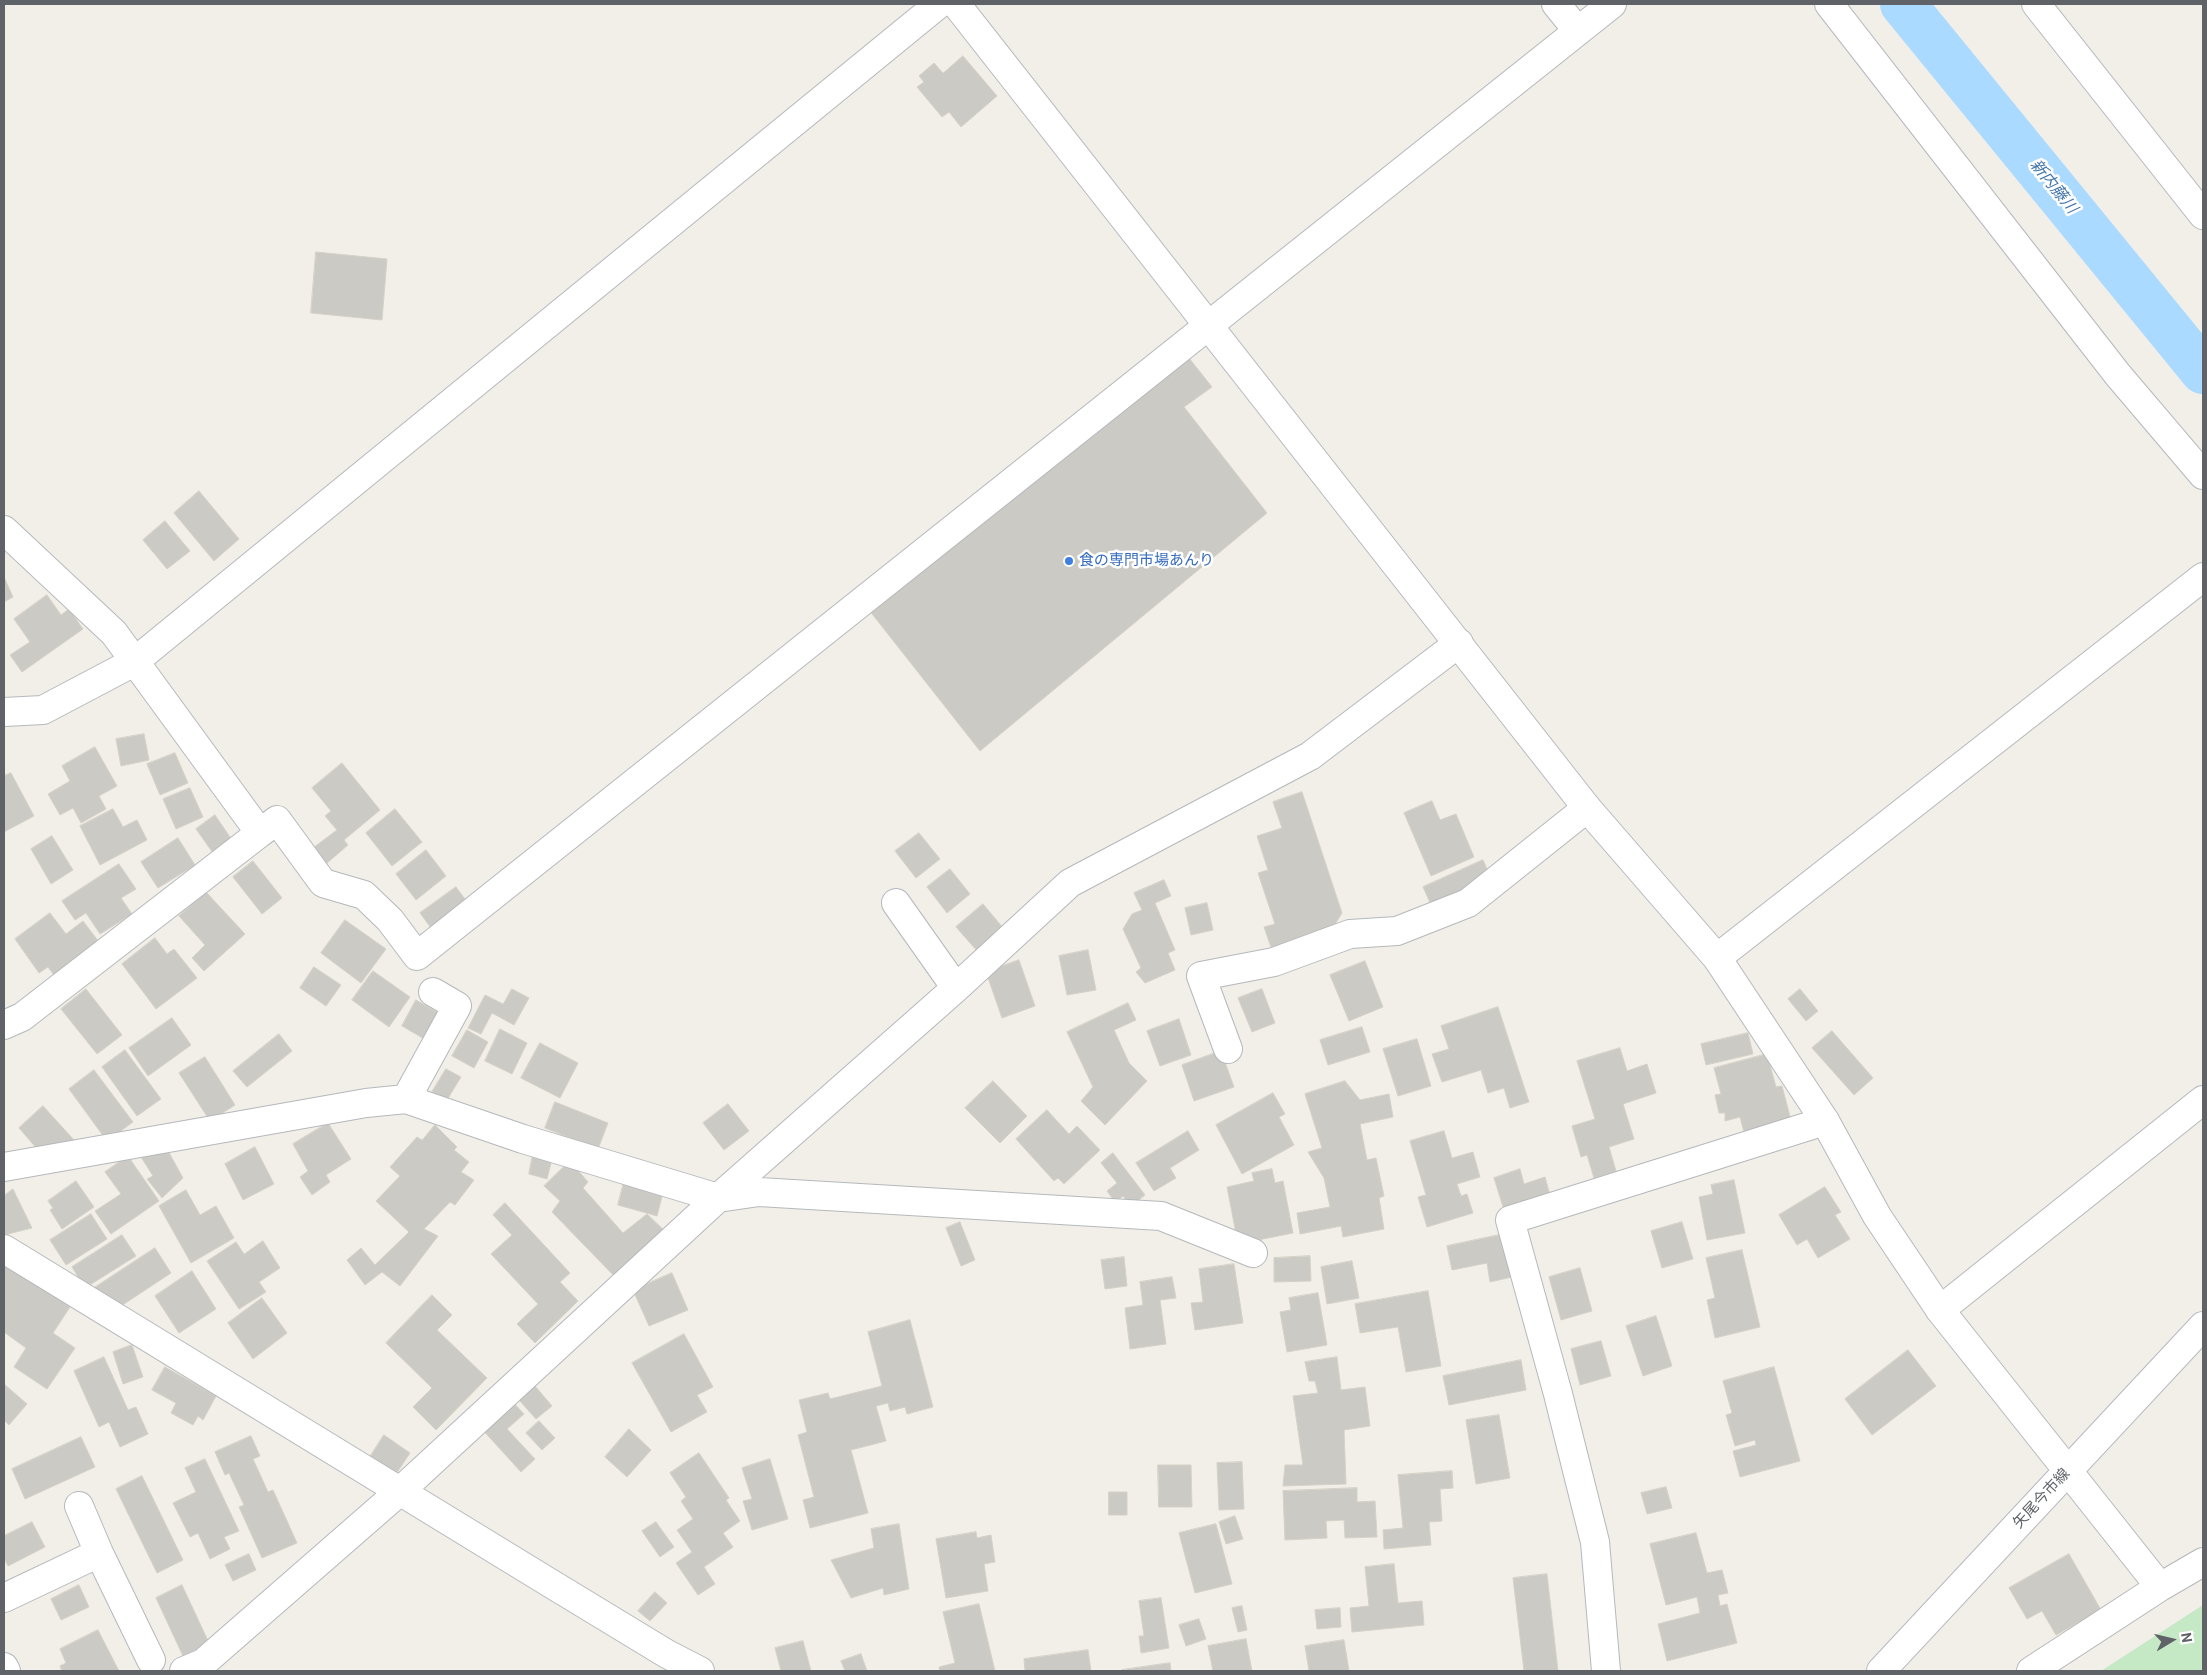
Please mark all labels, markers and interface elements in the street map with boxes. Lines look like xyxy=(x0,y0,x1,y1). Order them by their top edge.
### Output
water label: 新内藤川 xyxy=(2025,156,2081,218)
place label: 食の専門市場あんり xyxy=(1079,552,1214,570)
marker: 食の専門市場あんり xyxy=(1063,555,1075,567)
street label: 矢尾今市線 xyxy=(2010,1465,2074,1533)
north arrow xyxy=(2147,1615,2197,1665)
text: N xyxy=(2178,1632,2195,1644)

